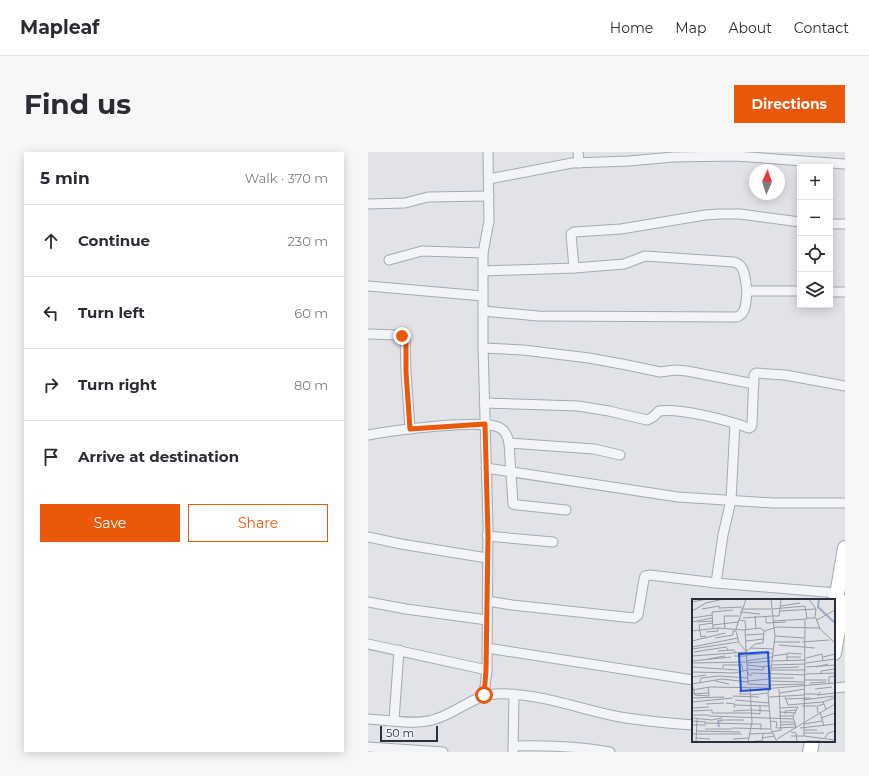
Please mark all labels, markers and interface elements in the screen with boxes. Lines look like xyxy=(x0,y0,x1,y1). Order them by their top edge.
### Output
text: Mapleaf xyxy=(20,16,99,39)
text: Home xyxy=(610,19,653,37)
text: Map xyxy=(675,19,706,37)
text: About xyxy=(728,19,772,37)
text: Contact xyxy=(794,19,849,37)
button: Directions xyxy=(734,85,845,123)
text: Find us xyxy=(24,87,131,121)
north arrow xyxy=(749,164,785,200)
map controls xyxy=(797,164,833,308)
button: + xyxy=(797,164,833,200)
text: 5 min xyxy=(40,168,90,188)
text: Walk · 370 m xyxy=(245,170,328,186)
button: − xyxy=(797,200,833,236)
icon: ahead xyxy=(40,230,62,252)
text: Continue xyxy=(78,231,150,250)
text: 230 m xyxy=(287,233,328,249)
button: locate xyxy=(797,236,833,272)
button: layers xyxy=(797,272,833,308)
icon: left xyxy=(40,302,62,324)
text: Turn left xyxy=(78,303,145,322)
text: 60 m xyxy=(294,305,328,321)
route end xyxy=(393,327,411,345)
icon: right xyxy=(40,374,62,396)
text: Turn right xyxy=(78,375,157,394)
text: 80 m xyxy=(294,377,328,393)
icon: arrive xyxy=(40,446,62,468)
text: Arrive at destination xyxy=(78,447,239,466)
button: Save xyxy=(40,504,180,542)
button: Share xyxy=(188,504,328,542)
inset map xyxy=(692,599,835,742)
route start xyxy=(475,686,493,704)
scale bar xyxy=(380,724,438,743)
text: 50 m xyxy=(386,726,414,740)

